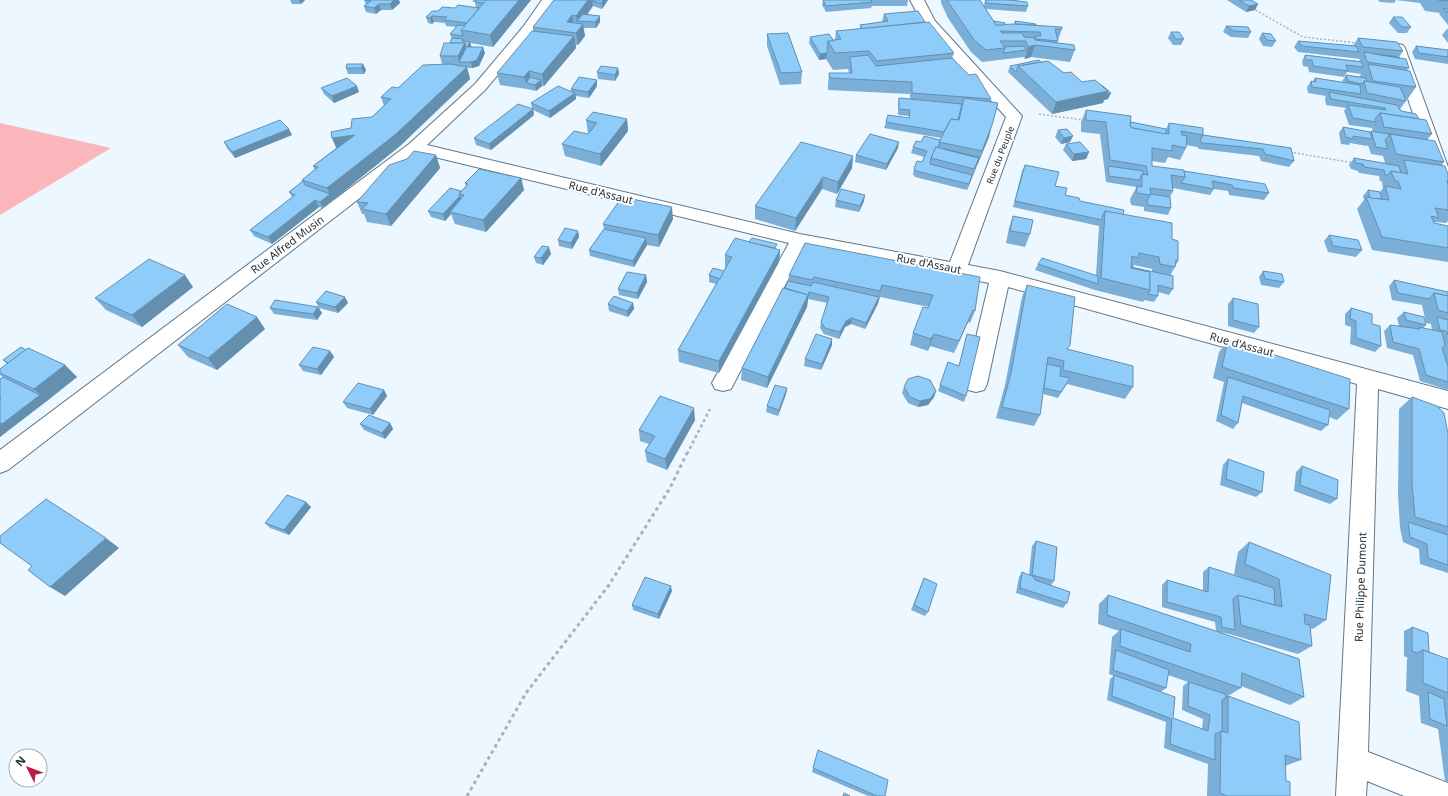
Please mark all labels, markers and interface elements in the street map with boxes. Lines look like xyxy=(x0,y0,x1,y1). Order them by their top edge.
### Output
street label: Rue du Peuple xyxy=(983,124,1017,186)
street label: Rue d'Assaut xyxy=(567,177,635,207)
street label: Rue Alfred Musin xyxy=(247,211,327,277)
street label: Rue d'Assaut xyxy=(895,249,963,277)
street label: Rue d'Assaut xyxy=(1208,328,1276,360)
street label: Rue Philippe Dumont xyxy=(1351,532,1369,642)
north arrow xyxy=(8,748,48,788)
text: N xyxy=(12,753,29,769)

